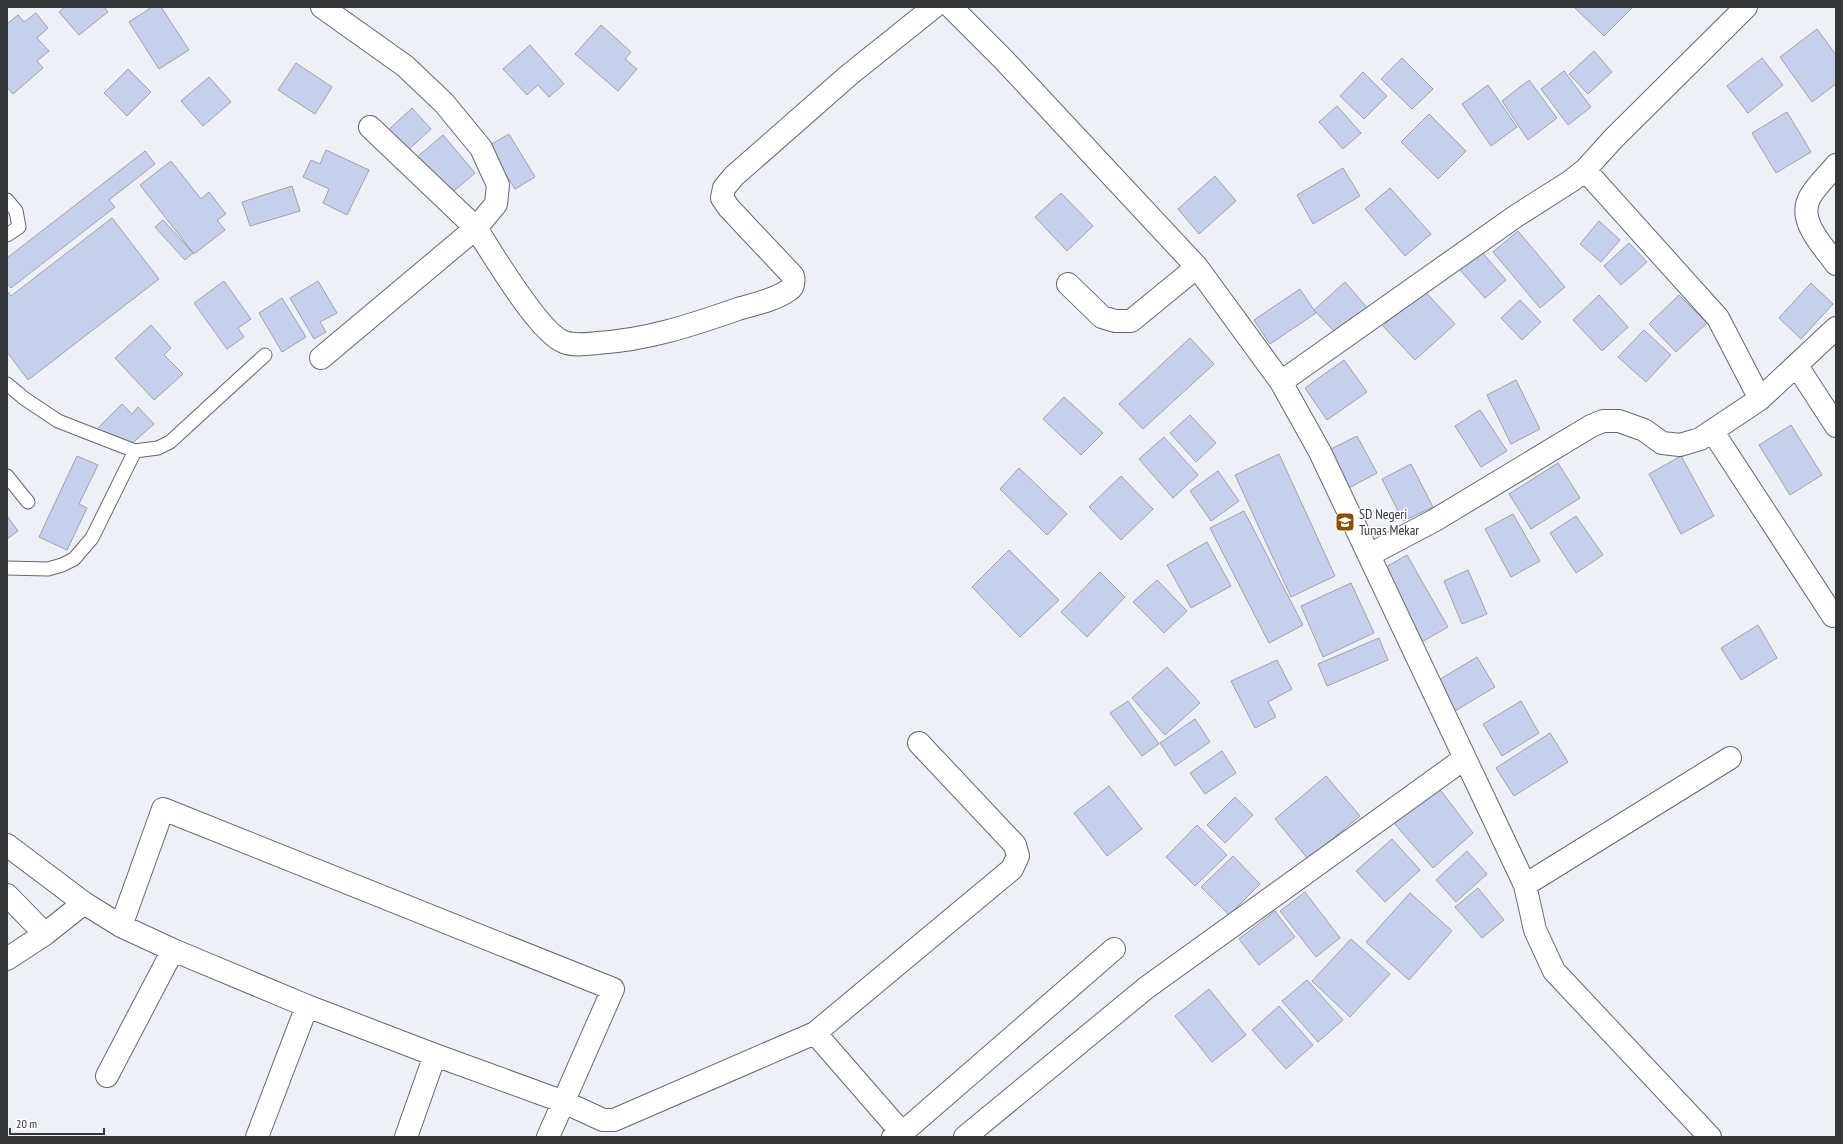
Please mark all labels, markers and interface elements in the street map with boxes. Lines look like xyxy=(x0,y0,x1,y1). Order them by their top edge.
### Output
place label: SD Negeri Tunas Mekar xyxy=(1359,505,1419,539)
school or university icon: SD Negeri Tunas Mekar xyxy=(1334,511,1356,533)
scale bar xyxy=(10,1110,104,1136)
text: 20 m xyxy=(16,1116,37,1131)

